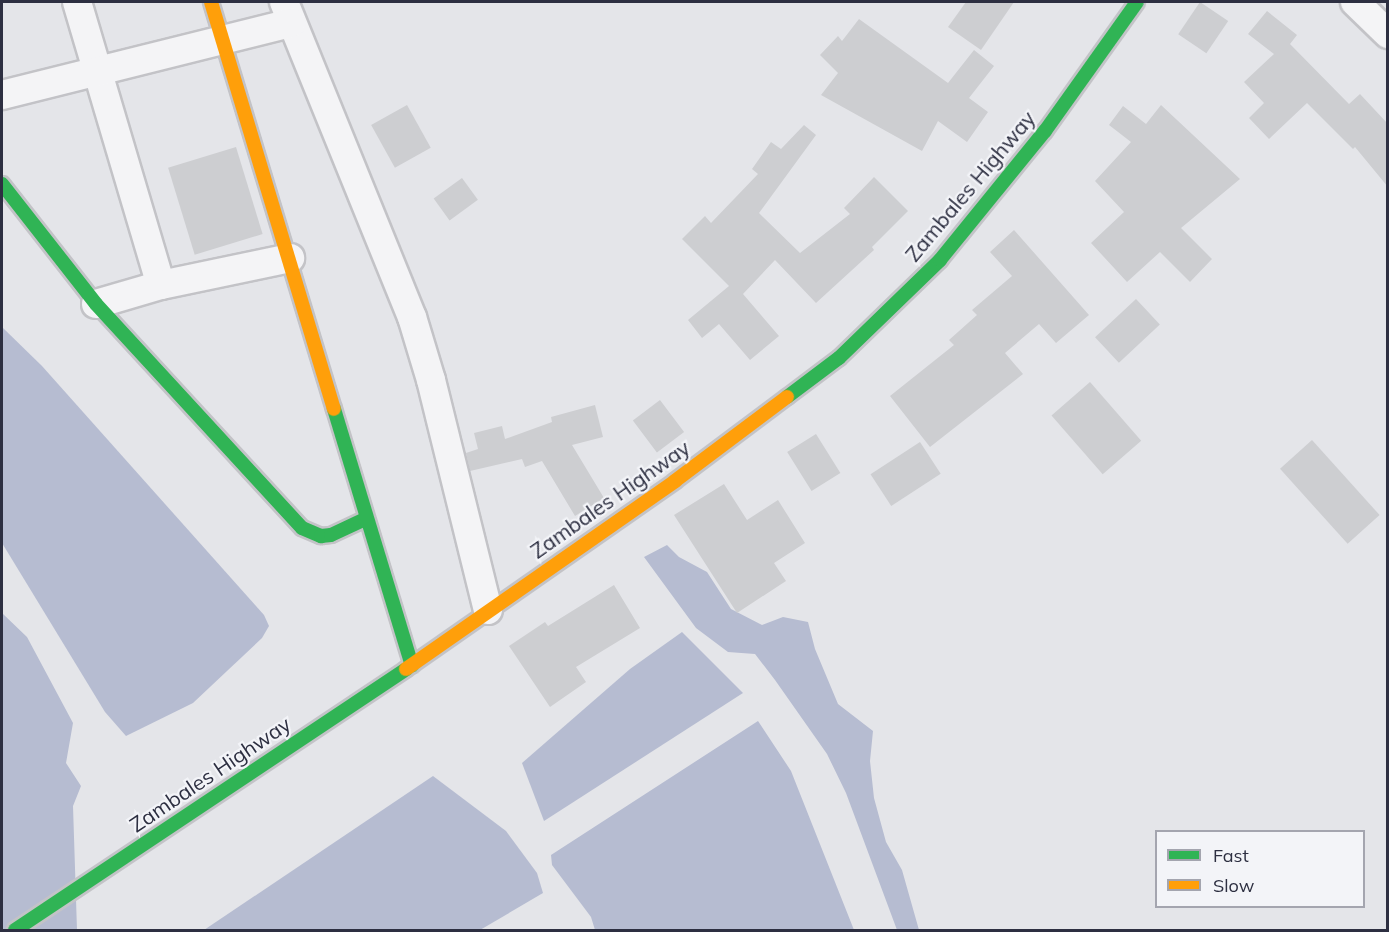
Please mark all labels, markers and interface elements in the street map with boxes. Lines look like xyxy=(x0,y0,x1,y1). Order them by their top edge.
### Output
street label: Zambales Highway xyxy=(900,106,1040,266)
street label: Zambales Highway xyxy=(526,435,694,563)
street label: Zambales Highway xyxy=(125,711,295,837)
legend xyxy=(1155,830,1365,908)
text: Fast xyxy=(1213,844,1249,867)
text: Slow xyxy=(1213,874,1254,897)

